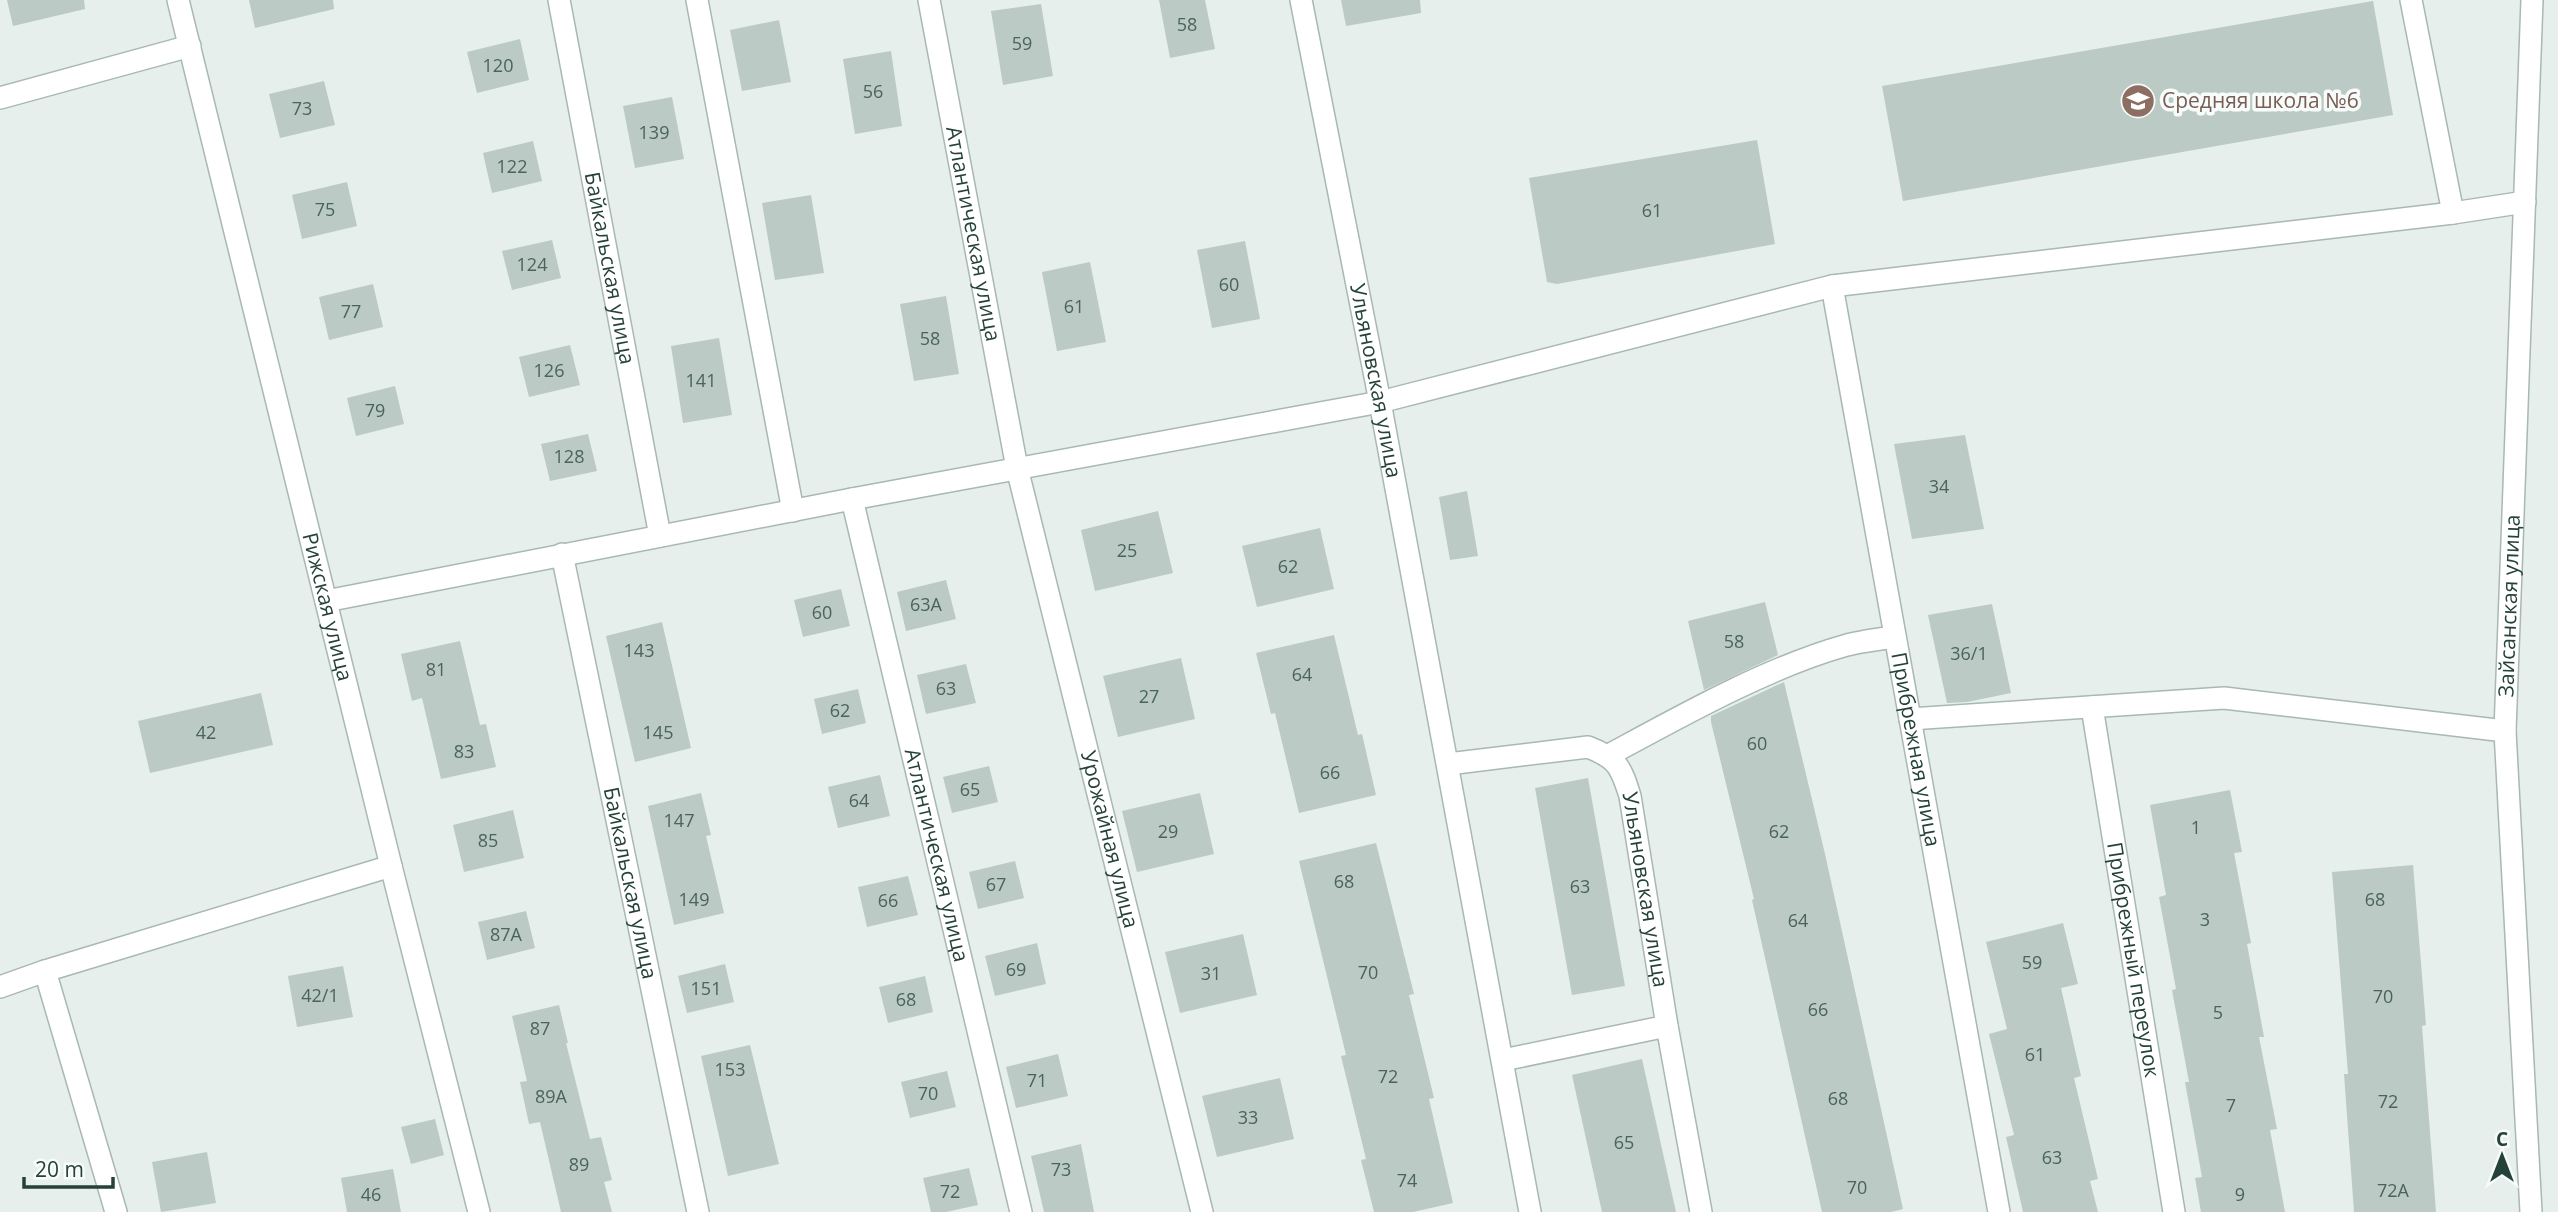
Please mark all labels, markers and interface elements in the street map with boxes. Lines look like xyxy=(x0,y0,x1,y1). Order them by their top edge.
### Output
house number: 58 xyxy=(1177,12,1197,36)
house number: 59 xyxy=(1012,31,1032,55)
house number: 120 xyxy=(483,53,513,77)
house number: 56 xyxy=(863,79,883,103)
school or university icon: Средняя школа №6 xyxy=(2119,82,2157,120)
place label: Средняя школа №6 xyxy=(2162,86,2359,114)
house number: 73 xyxy=(292,96,312,120)
house number: 139 xyxy=(639,120,669,144)
street label: Атлантическая улица xyxy=(940,124,1008,344)
house number: 122 xyxy=(497,154,527,178)
street label: Байкальская улица xyxy=(579,170,642,367)
house number: 75 xyxy=(315,197,335,221)
house number: 61 xyxy=(1642,198,1662,222)
house number: 124 xyxy=(517,252,547,276)
house number: 60 xyxy=(1219,272,1239,296)
street label: Ульяновская улица xyxy=(1344,281,1409,480)
house number: 61 xyxy=(1064,294,1084,318)
house number: 77 xyxy=(341,299,361,323)
house number: 58 xyxy=(920,326,940,350)
house number: 126 xyxy=(534,358,564,382)
house number: 141 xyxy=(686,368,716,392)
house number: 79 xyxy=(365,398,385,422)
house number: 128 xyxy=(554,444,584,468)
house number: 34 xyxy=(1929,474,1949,498)
street label: Зайсанская улица xyxy=(2491,514,2526,698)
street label: Рижская улица xyxy=(297,530,360,684)
house number: 25 xyxy=(1117,538,1137,562)
house number: 62 xyxy=(1278,554,1298,578)
house number: 63А xyxy=(910,592,943,616)
house number: 60 xyxy=(812,600,832,624)
house number: 58 xyxy=(1724,629,1744,653)
house number: 143 xyxy=(624,638,654,662)
house number: 36/1 xyxy=(1950,641,1988,665)
street label: Прибрежная улица xyxy=(1885,650,1948,849)
house number: 81 xyxy=(426,657,446,681)
house number: 64 xyxy=(1292,662,1312,686)
house number: 63 xyxy=(936,676,956,700)
house number: 27 xyxy=(1139,684,1159,708)
house number: 62 xyxy=(830,698,850,722)
house number: 42 xyxy=(196,720,216,744)
house number: 145 xyxy=(643,720,673,744)
house number: 60 xyxy=(1747,731,1767,755)
house number: 83 xyxy=(454,739,474,763)
street label: Атлантическая улица xyxy=(899,745,976,964)
street label: Урожайная улица xyxy=(1075,748,1146,931)
house number: 66 xyxy=(1320,760,1340,784)
house number: 65 xyxy=(960,777,980,801)
street label: Байкальская улица xyxy=(598,784,664,981)
house number: 64 xyxy=(849,788,869,812)
street label: Ульяновская улица xyxy=(1617,790,1676,989)
house number: 147 xyxy=(664,808,694,832)
house number: 1 xyxy=(2191,815,2201,839)
house number: 29 xyxy=(1158,819,1178,843)
house number: 62 xyxy=(1769,819,1789,843)
house number: 85 xyxy=(478,828,498,852)
street label: Прибрежный переулок xyxy=(2101,840,2167,1079)
house number: 68 xyxy=(1334,869,1354,893)
house number: 67 xyxy=(986,872,1006,896)
house number: 63 xyxy=(1570,874,1590,898)
house number: 149 xyxy=(679,887,709,911)
house number: 68 xyxy=(2365,887,2385,911)
house number: 66 xyxy=(878,888,898,912)
house number: 3 xyxy=(2200,907,2210,931)
house number: 64 xyxy=(1788,908,1808,932)
house number: 87А xyxy=(490,922,523,946)
house number: 59 xyxy=(2022,950,2042,974)
house number: 69 xyxy=(1006,957,1026,981)
house number: 70 xyxy=(1358,960,1378,984)
house number: 31 xyxy=(1201,961,1221,985)
house number: 151 xyxy=(691,976,721,1000)
house number: 42/1 xyxy=(301,983,339,1007)
house number: 70 xyxy=(2373,984,2393,1008)
house number: 68 xyxy=(896,987,916,1011)
house number: 66 xyxy=(1808,997,1828,1021)
house number: 5 xyxy=(2213,1000,2223,1024)
house number: 87 xyxy=(530,1016,550,1040)
house number: 61 xyxy=(2025,1042,2045,1066)
house number: 153 xyxy=(715,1057,745,1081)
house number: 72 xyxy=(1378,1064,1398,1088)
house number: 71 xyxy=(1027,1068,1047,1092)
house number: 70 xyxy=(918,1081,938,1105)
house number: 89А xyxy=(535,1084,568,1108)
house number: 68 xyxy=(1828,1086,1848,1110)
house number: 72 xyxy=(2378,1089,2398,1113)
house number: 7 xyxy=(2226,1093,2236,1117)
house number: 33 xyxy=(1238,1105,1258,1129)
north arrow xyxy=(2467,1121,2537,1191)
text: С xyxy=(2496,1126,2508,1152)
house number: 65 xyxy=(1614,1130,1634,1154)
house number: 63 xyxy=(2042,1145,2062,1169)
scale bar xyxy=(24,1146,114,1190)
house number: 89 xyxy=(569,1152,589,1176)
text: 20 m xyxy=(35,1155,84,1183)
house number: 73 xyxy=(1051,1157,1071,1181)
house number: 74 xyxy=(1397,1168,1417,1192)
house number: 70 xyxy=(1847,1175,1867,1199)
house number: 72А xyxy=(2377,1178,2410,1202)
house number: 72 xyxy=(940,1179,960,1203)
house number: 46 xyxy=(361,1182,381,1206)
house number: 9 xyxy=(2235,1182,2245,1206)

